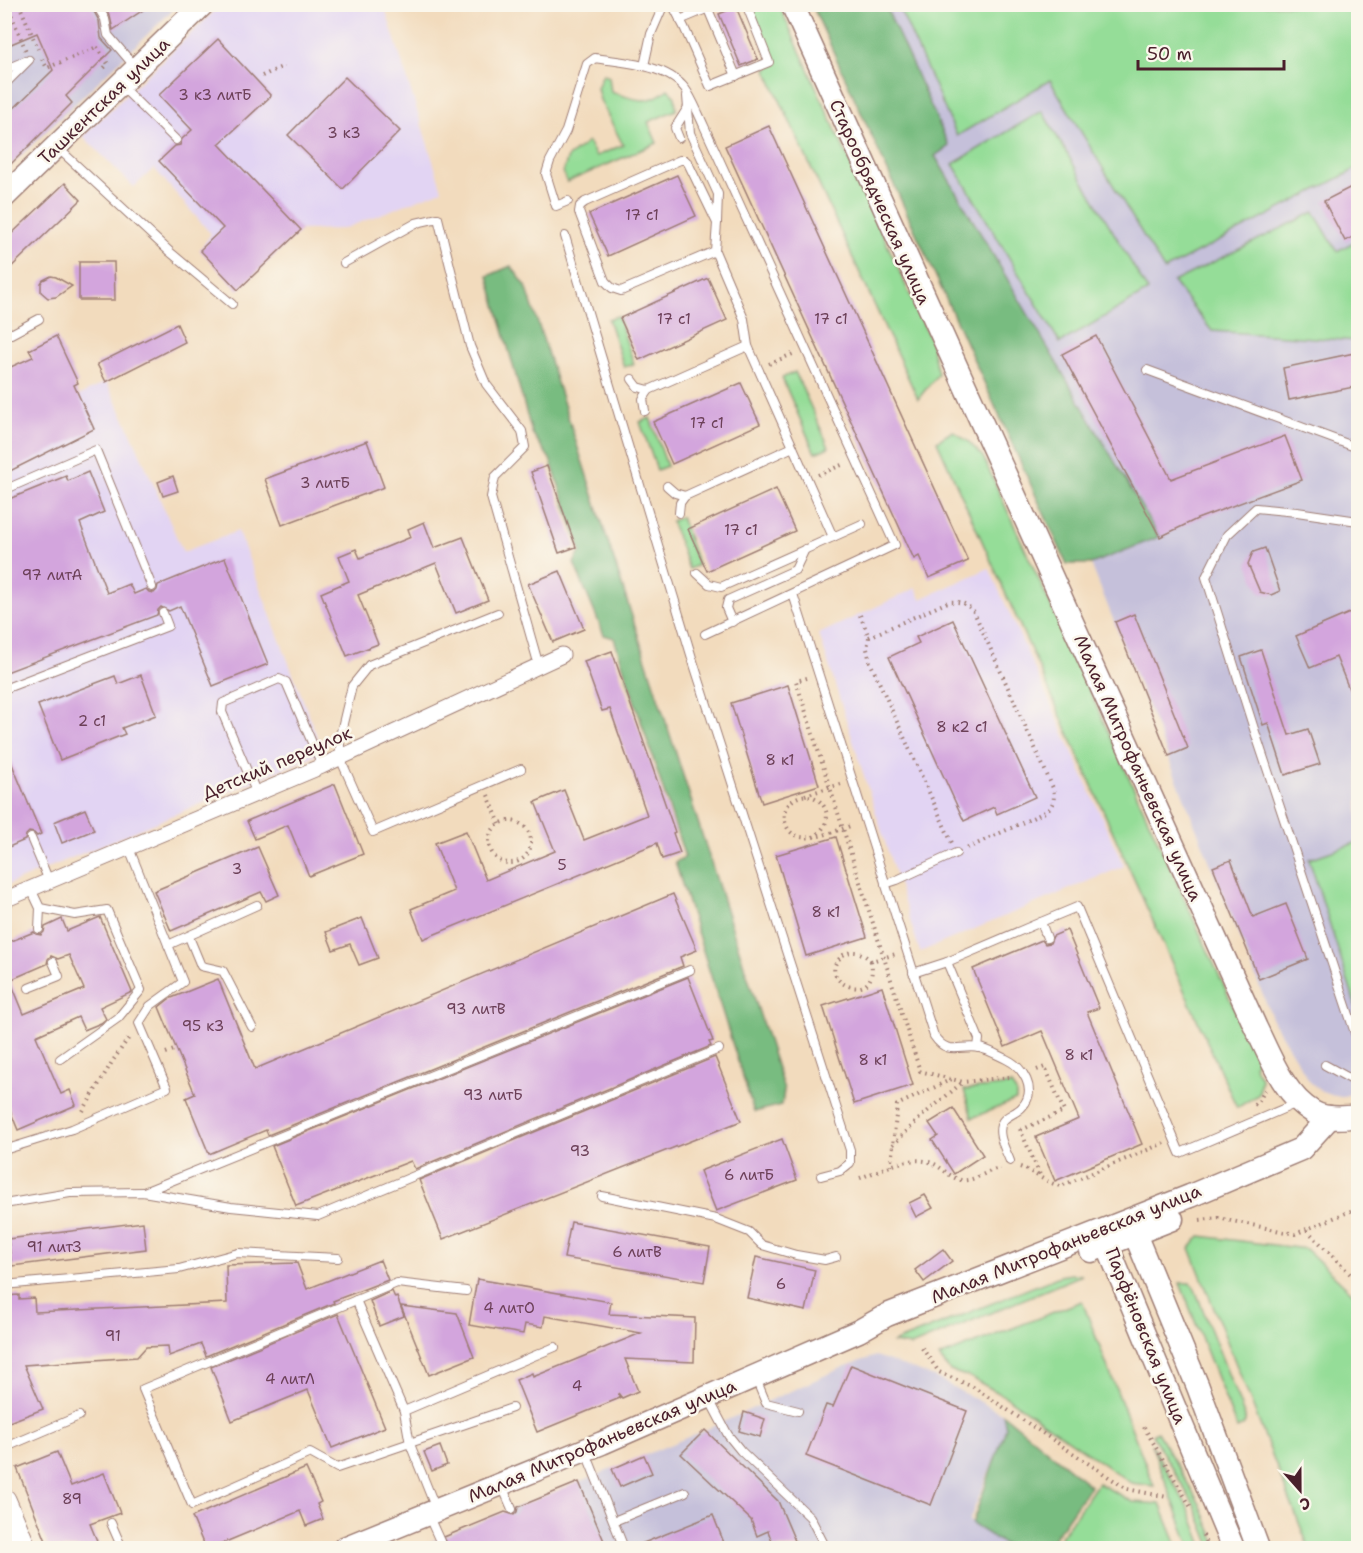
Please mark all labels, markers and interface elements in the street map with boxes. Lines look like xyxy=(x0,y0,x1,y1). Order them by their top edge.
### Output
street label: Ташкентская улица xyxy=(33,32,175,170)
scale bar xyxy=(1138,33,1284,71)
text: 50 m xyxy=(1147,42,1192,66)
house number: 3 к3 литБ xyxy=(178,85,252,105)
street label: Старообрядческая улица xyxy=(824,96,936,308)
house number: 3 к3 xyxy=(327,123,361,143)
house number: 17 с1 xyxy=(625,205,659,225)
house number: 17 с1 xyxy=(657,309,691,329)
house number: 17 с1 xyxy=(814,309,848,329)
house number: 17 с1 xyxy=(690,413,724,433)
house number: 3 литБ xyxy=(300,473,350,493)
house number: 17 с1 xyxy=(724,520,758,540)
house number: 97 литА xyxy=(22,565,82,585)
street label: Малая Митрофаньевская улица xyxy=(1068,631,1208,905)
house number: 2 с1 xyxy=(78,711,106,731)
house number: 8 к2 с1 xyxy=(936,717,988,737)
street label: Детский переулок xyxy=(199,720,356,805)
house number: 8 к1 xyxy=(766,750,795,770)
house number: 5 xyxy=(557,855,567,875)
house number: 3 xyxy=(232,859,242,879)
house number: 8 к1 xyxy=(812,902,841,922)
house number: 93 литВ xyxy=(446,999,506,1019)
house number: 95 к3 xyxy=(182,1016,224,1036)
house number: 8 к1 xyxy=(1065,1045,1094,1065)
house number: 8 к1 xyxy=(859,1050,888,1070)
house number: 93 литБ xyxy=(463,1085,523,1105)
house number: 93 xyxy=(570,1141,590,1161)
house number: 6 литБ xyxy=(724,1165,774,1185)
street label: Малая Митрофаньевская улица xyxy=(927,1179,1205,1309)
house number: 91 литЗ xyxy=(27,1237,81,1257)
house number: 6 литВ xyxy=(612,1242,662,1262)
street label: Парфёновская улица xyxy=(1100,1244,1192,1428)
house number: 6 xyxy=(776,1274,786,1294)
house number: 4 литО xyxy=(483,1298,535,1318)
house number: 91 xyxy=(105,1326,121,1346)
house number: 4 литЛ xyxy=(265,1369,315,1389)
street label: Малая Митрофаньевская улица xyxy=(464,1373,740,1509)
house number: 4 xyxy=(572,1376,582,1396)
north arrow xyxy=(1270,1460,1330,1520)
house number: 89 xyxy=(62,1489,82,1509)
text: С xyxy=(1297,1492,1314,1515)

